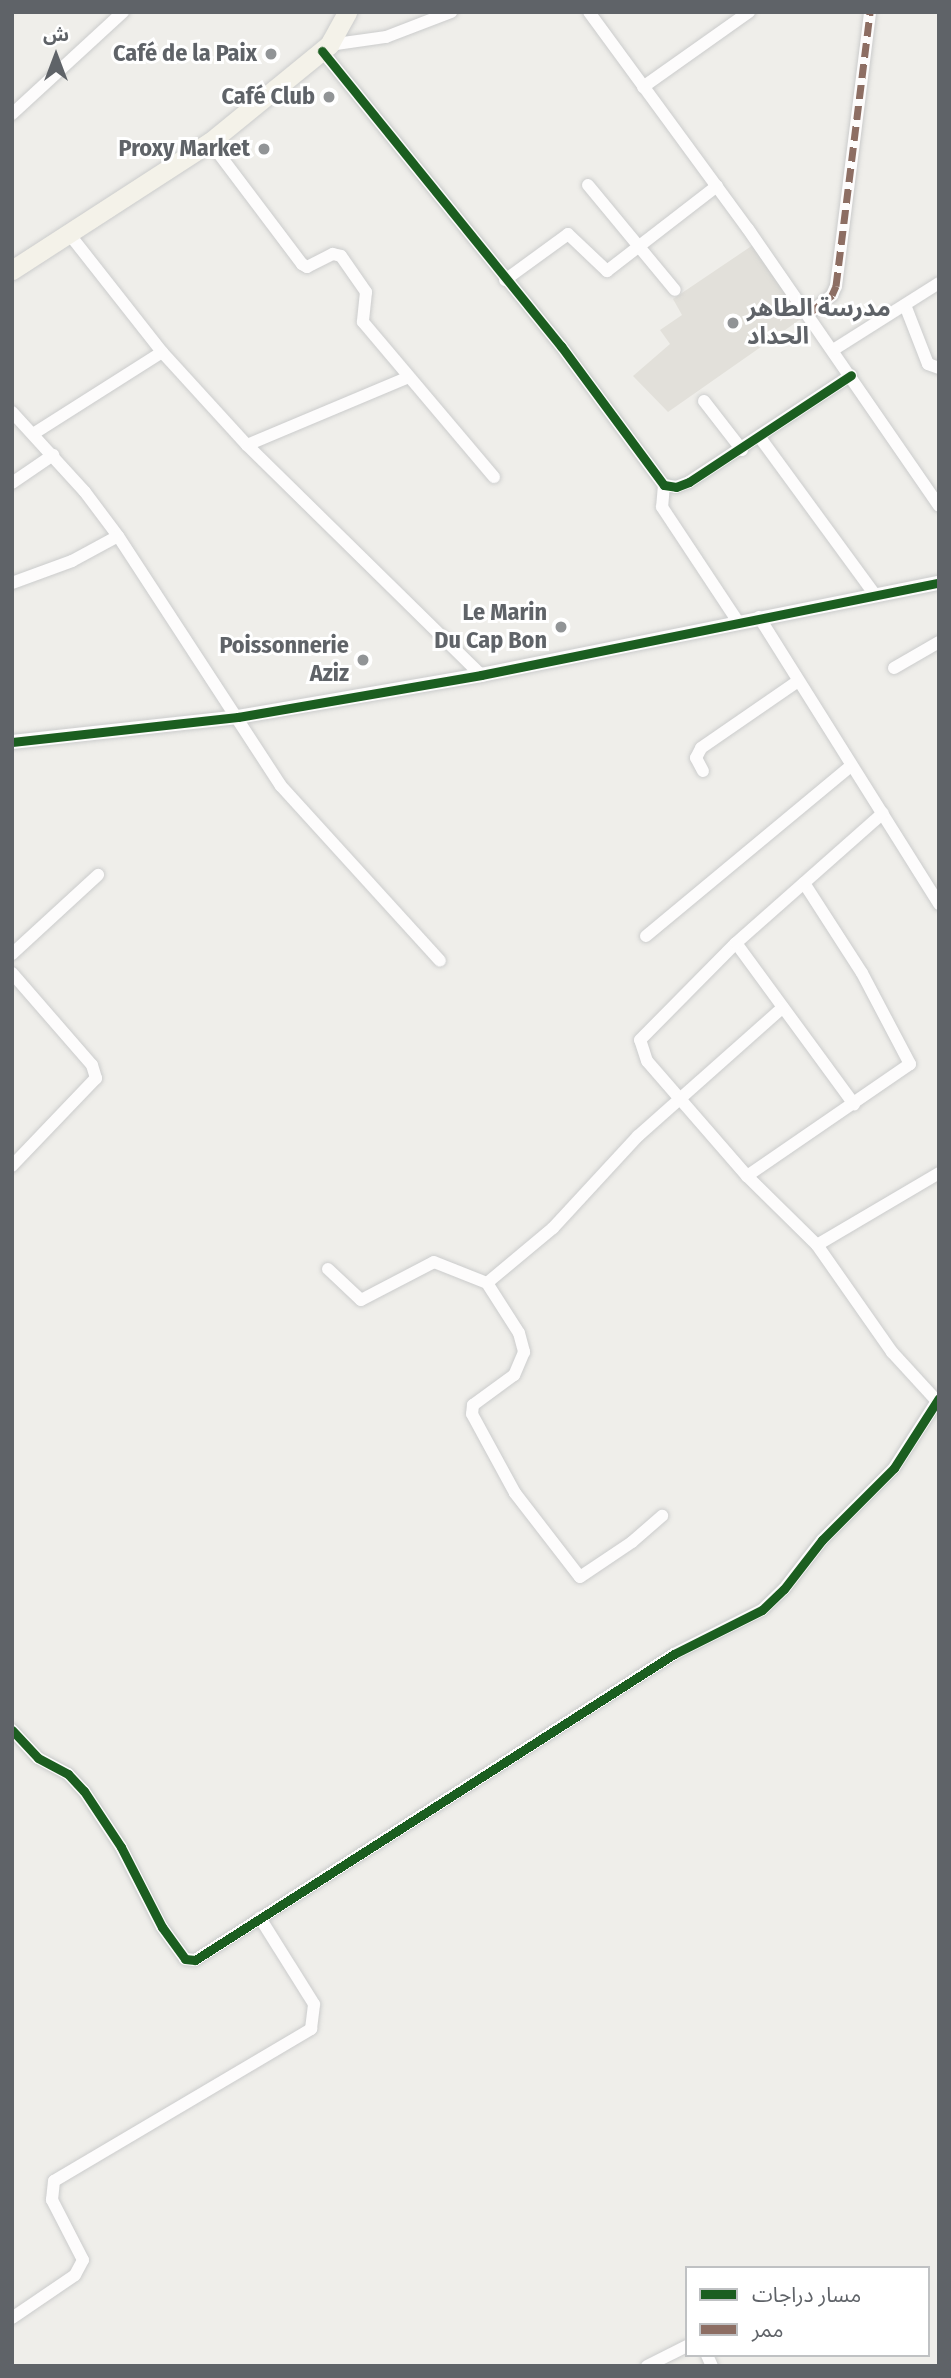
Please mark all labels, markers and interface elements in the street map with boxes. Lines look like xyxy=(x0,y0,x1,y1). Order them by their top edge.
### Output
north arrow xyxy=(21,21,91,91)
text: ش xyxy=(43,23,69,46)
place label: Café de la Paix xyxy=(113,40,257,68)
marker: Café de la Paix xyxy=(263,46,279,62)
place label: Café Club xyxy=(222,83,315,111)
marker: Café Club xyxy=(321,89,337,105)
place label: Proxy Market xyxy=(119,135,250,163)
marker: Proxy Market xyxy=(256,141,272,157)
place label: مدرسة الطاهر الحداد xyxy=(747,295,891,351)
marker: مدرسة الطاهر الحداد xyxy=(725,315,741,331)
place label: Le Marin Du Cap Bon xyxy=(434,599,547,655)
marker: Le Marin Du Cap Bon xyxy=(553,619,569,635)
place label: Poissonnerie Aziz xyxy=(219,632,349,688)
marker: Poissonnerie Aziz xyxy=(355,652,371,668)
legend xyxy=(685,2266,930,2357)
text: مسار دراجات xyxy=(752,2282,861,2308)
text: ممر xyxy=(752,2317,783,2343)

